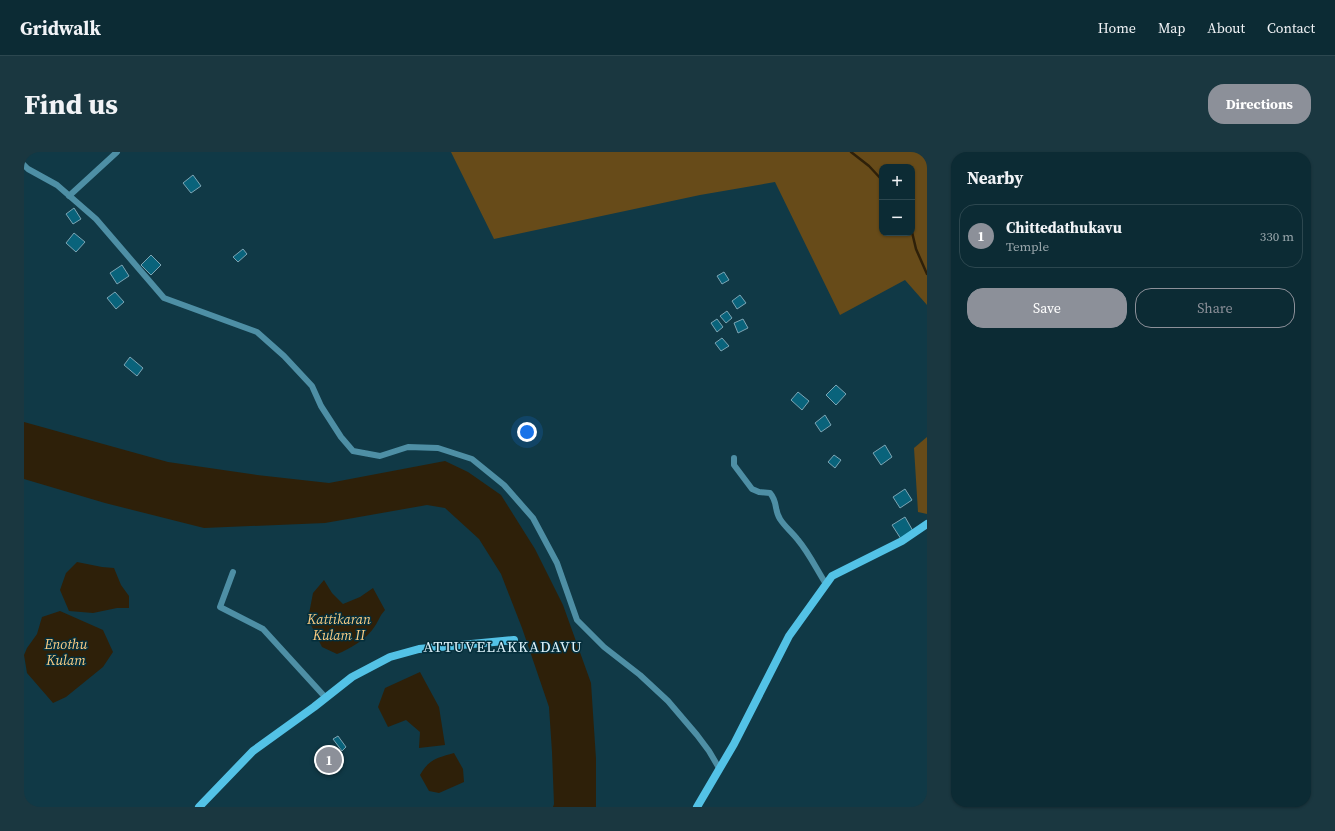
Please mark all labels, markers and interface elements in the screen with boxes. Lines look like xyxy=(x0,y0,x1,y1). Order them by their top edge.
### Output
text: Gridwalk xyxy=(20,15,101,41)
text: Home xyxy=(1098,18,1136,38)
text: Map xyxy=(1158,18,1185,38)
text: About xyxy=(1207,18,1245,38)
text: Contact xyxy=(1267,18,1315,38)
button: Directions xyxy=(1208,84,1311,124)
text: Find us xyxy=(24,85,118,123)
map controls xyxy=(879,164,915,236)
button: + xyxy=(879,164,915,200)
text: Nearby xyxy=(967,166,1023,190)
button: − xyxy=(879,200,915,236)
text: Chittedathukavu xyxy=(1006,217,1122,238)
text: 1 xyxy=(977,228,985,245)
text: 330 m xyxy=(1260,228,1294,245)
text: Temple xyxy=(1006,238,1049,255)
button: Save xyxy=(967,288,1127,328)
button: Share xyxy=(1135,288,1295,328)
your location xyxy=(517,422,537,442)
water label: Kattikaran Kulam II xyxy=(306,609,371,645)
water label: Enothu Kulam xyxy=(44,634,87,670)
district label: ATTUVELAKKADAVU xyxy=(423,636,583,657)
pin: 1 xyxy=(316,745,342,775)

